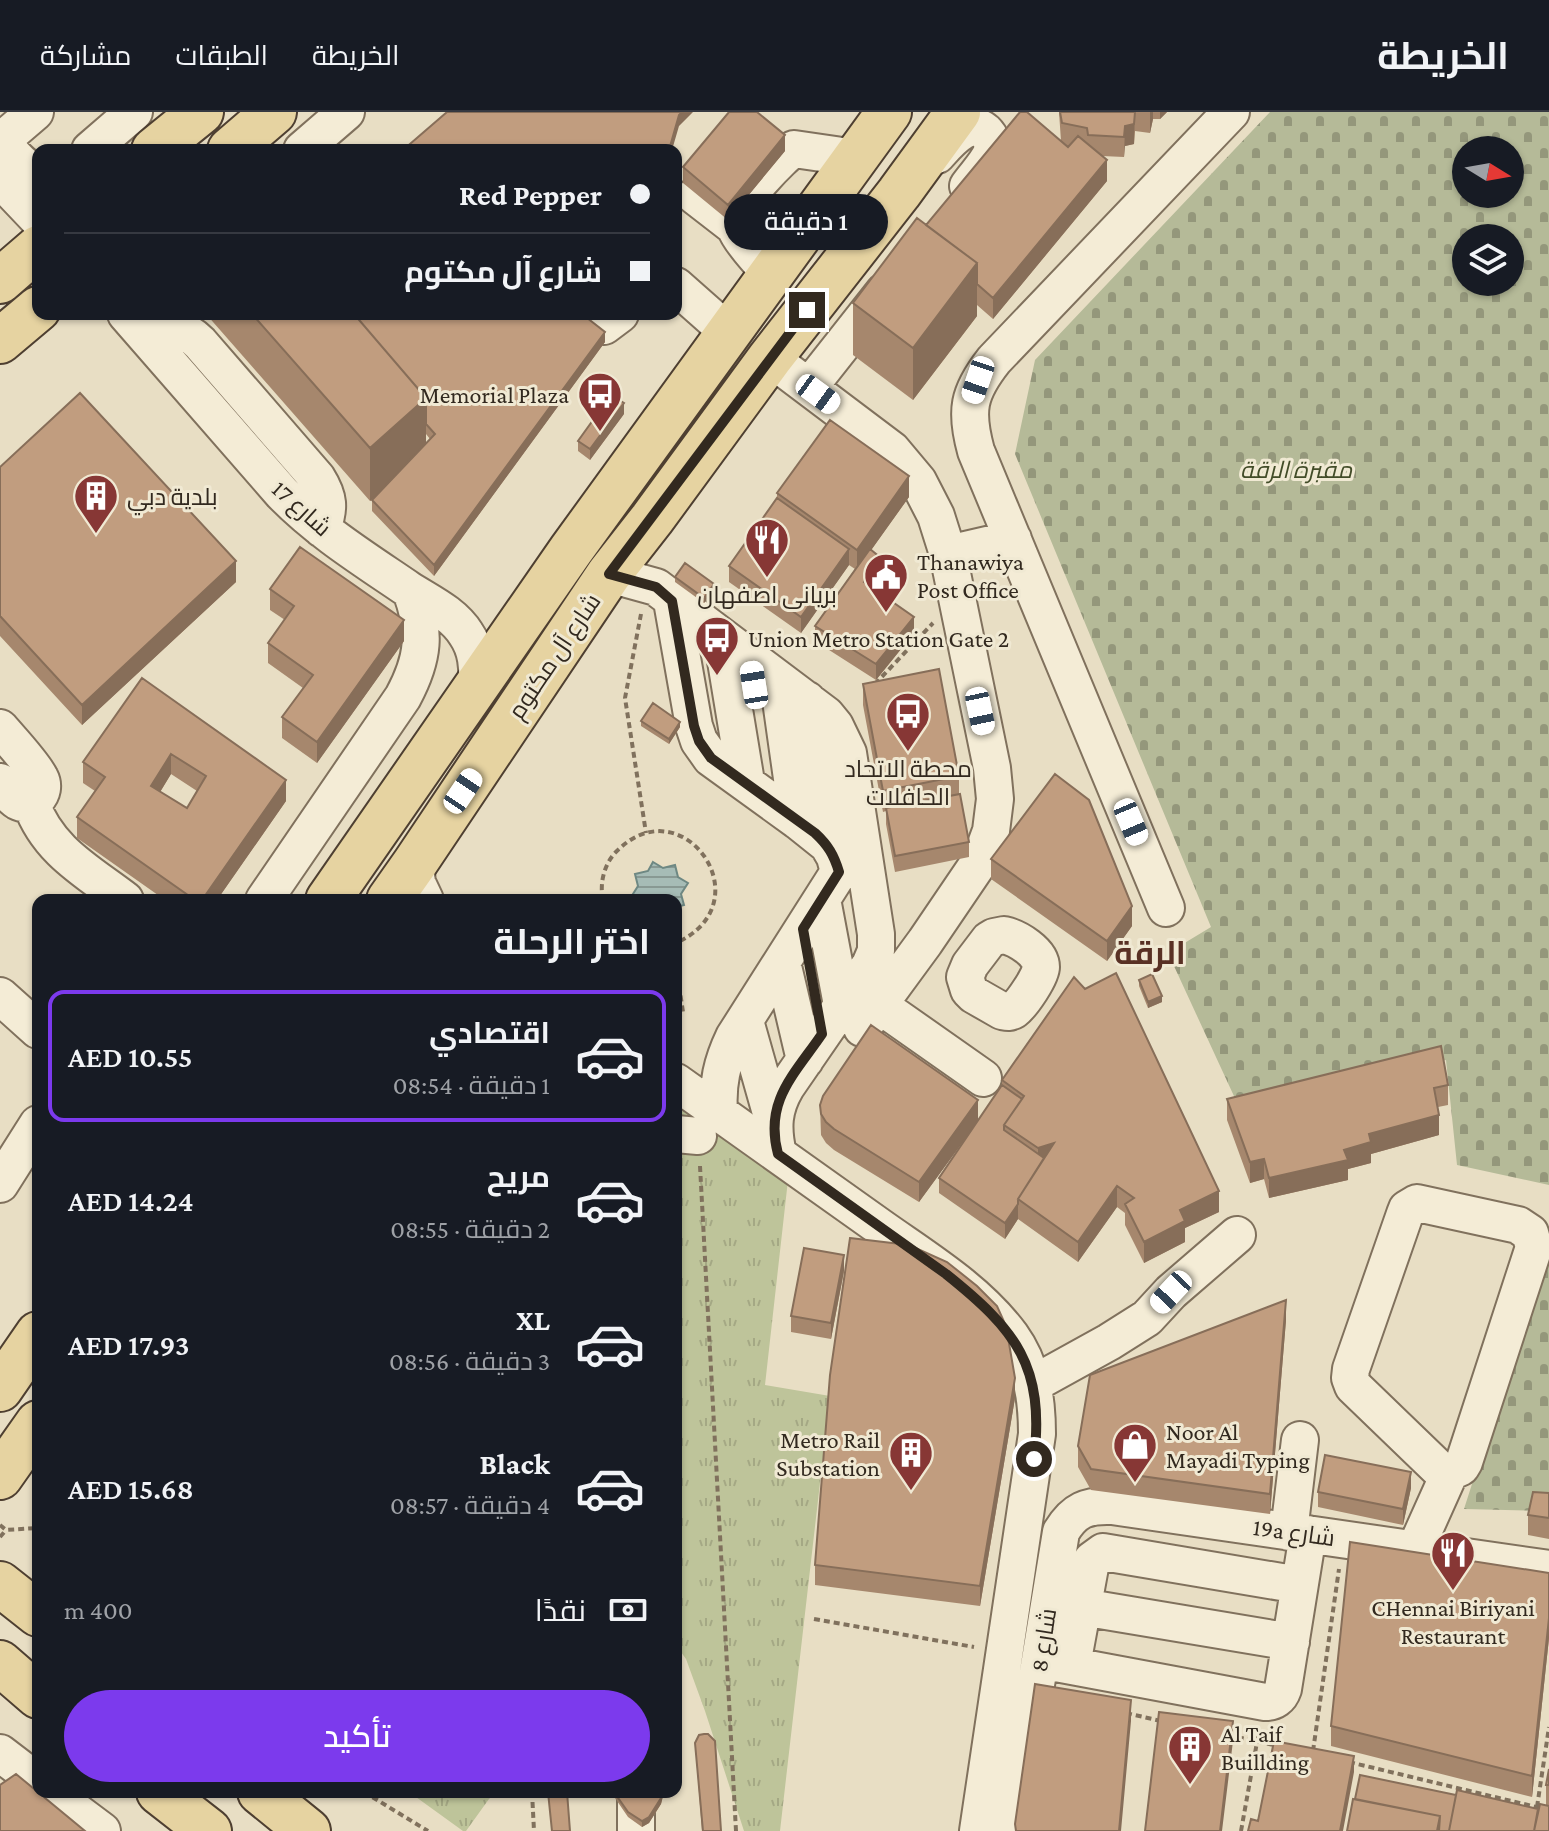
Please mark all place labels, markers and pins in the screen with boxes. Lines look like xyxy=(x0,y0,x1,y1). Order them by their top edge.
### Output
bus stop icon: Memorial Plaza xyxy=(576,370,624,433)
place label: Memorial Plaza xyxy=(420,381,569,408)
building icon: بلدية دبي xyxy=(72,472,120,535)
place label: بلدية دبي xyxy=(127,483,218,516)
restaurant icon: بریانی اصفهان xyxy=(743,516,791,579)
place label: Thanawiya Post Office xyxy=(917,548,1024,603)
public building icon: Thanawiya Post Office xyxy=(862,551,910,614)
place label: بریانی اصفهان xyxy=(697,581,837,609)
bus stop icon: Union Metro Station Gate 2 xyxy=(693,614,741,677)
place label: Union Metro Station Gate 2 xyxy=(748,625,1009,652)
bus stop icon: محطة الاتحاد الحافلات xyxy=(884,690,932,753)
place label: محطة الاتحاد الحافلات xyxy=(844,755,972,810)
place label: Noor Al Mayadi Typing xyxy=(1166,1418,1310,1473)
shop icon: Noor Al Mayadi Typing xyxy=(1111,1421,1159,1484)
place label: Metro Rail Substation xyxy=(776,1426,880,1481)
building icon: Metro Rail Substation xyxy=(887,1429,935,1492)
restaurant icon: CHennai Biriyani Restaurant xyxy=(1429,1529,1477,1592)
place label: CHennai Biriyani Restaurant xyxy=(1371,1594,1535,1649)
place label: Al Taif Buillding xyxy=(1221,1720,1310,1775)
building icon: Al Taif Buillding xyxy=(1166,1723,1214,1786)

